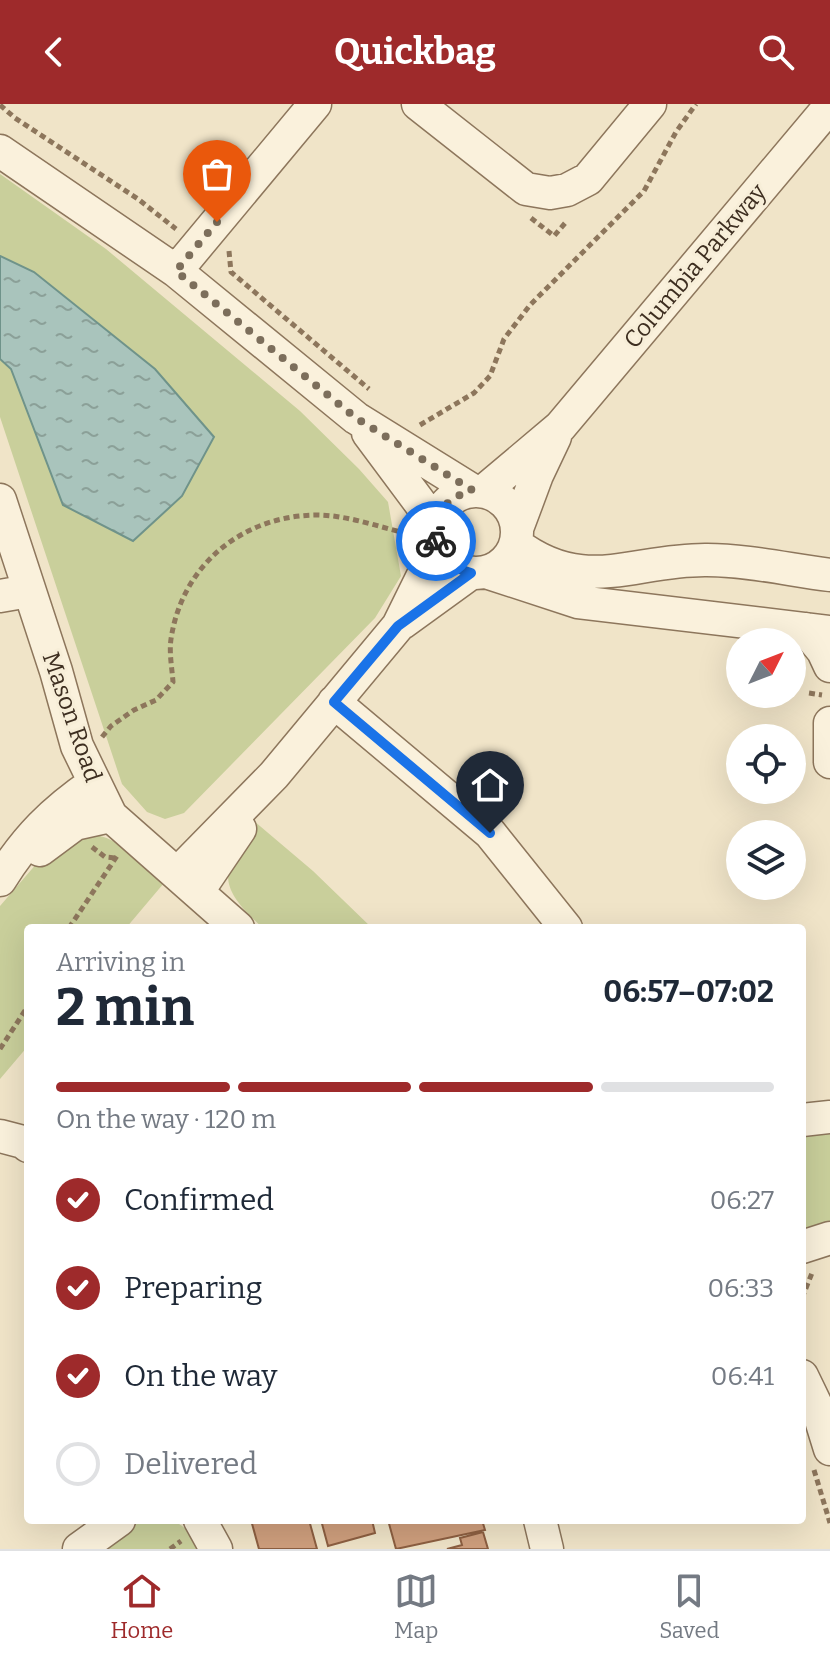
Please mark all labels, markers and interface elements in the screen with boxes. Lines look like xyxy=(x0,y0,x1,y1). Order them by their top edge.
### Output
icon: back xyxy=(32,30,76,74)
text: Quickbag xyxy=(334,30,496,74)
icon: search xyxy=(754,30,798,74)
pin xyxy=(183,140,251,222)
icon: bag xyxy=(195,152,239,196)
street label: Columbia Parkway xyxy=(618,178,772,354)
courier xyxy=(396,501,476,581)
icon: bike xyxy=(414,519,458,563)
north arrow xyxy=(726,628,806,708)
map controls xyxy=(726,628,806,900)
street label: Mason Road xyxy=(37,648,107,786)
button: locate xyxy=(726,724,806,804)
pin xyxy=(456,751,524,833)
icon: home xyxy=(468,763,512,807)
button: layers xyxy=(726,820,806,900)
text: Arriving in xyxy=(56,947,185,978)
text: 06:57–07:02 xyxy=(603,974,774,1010)
text: 2 min xyxy=(56,976,194,1039)
text: On the way · 120 m xyxy=(56,1104,276,1135)
icon: check xyxy=(56,1178,100,1222)
text: Confirmed xyxy=(124,1182,274,1218)
text: 06:27 xyxy=(710,1185,774,1216)
icon: check xyxy=(56,1266,100,1310)
text: Preparing xyxy=(124,1270,262,1306)
text: 06:33 xyxy=(707,1273,774,1304)
icon: check xyxy=(56,1354,100,1398)
text: On the way xyxy=(124,1358,277,1394)
text: 06:41 xyxy=(711,1361,774,1392)
text: Delivered xyxy=(124,1446,257,1482)
tab: Home xyxy=(110,1569,173,1644)
tab: Map xyxy=(394,1569,438,1644)
tab: Saved xyxy=(659,1569,720,1644)

